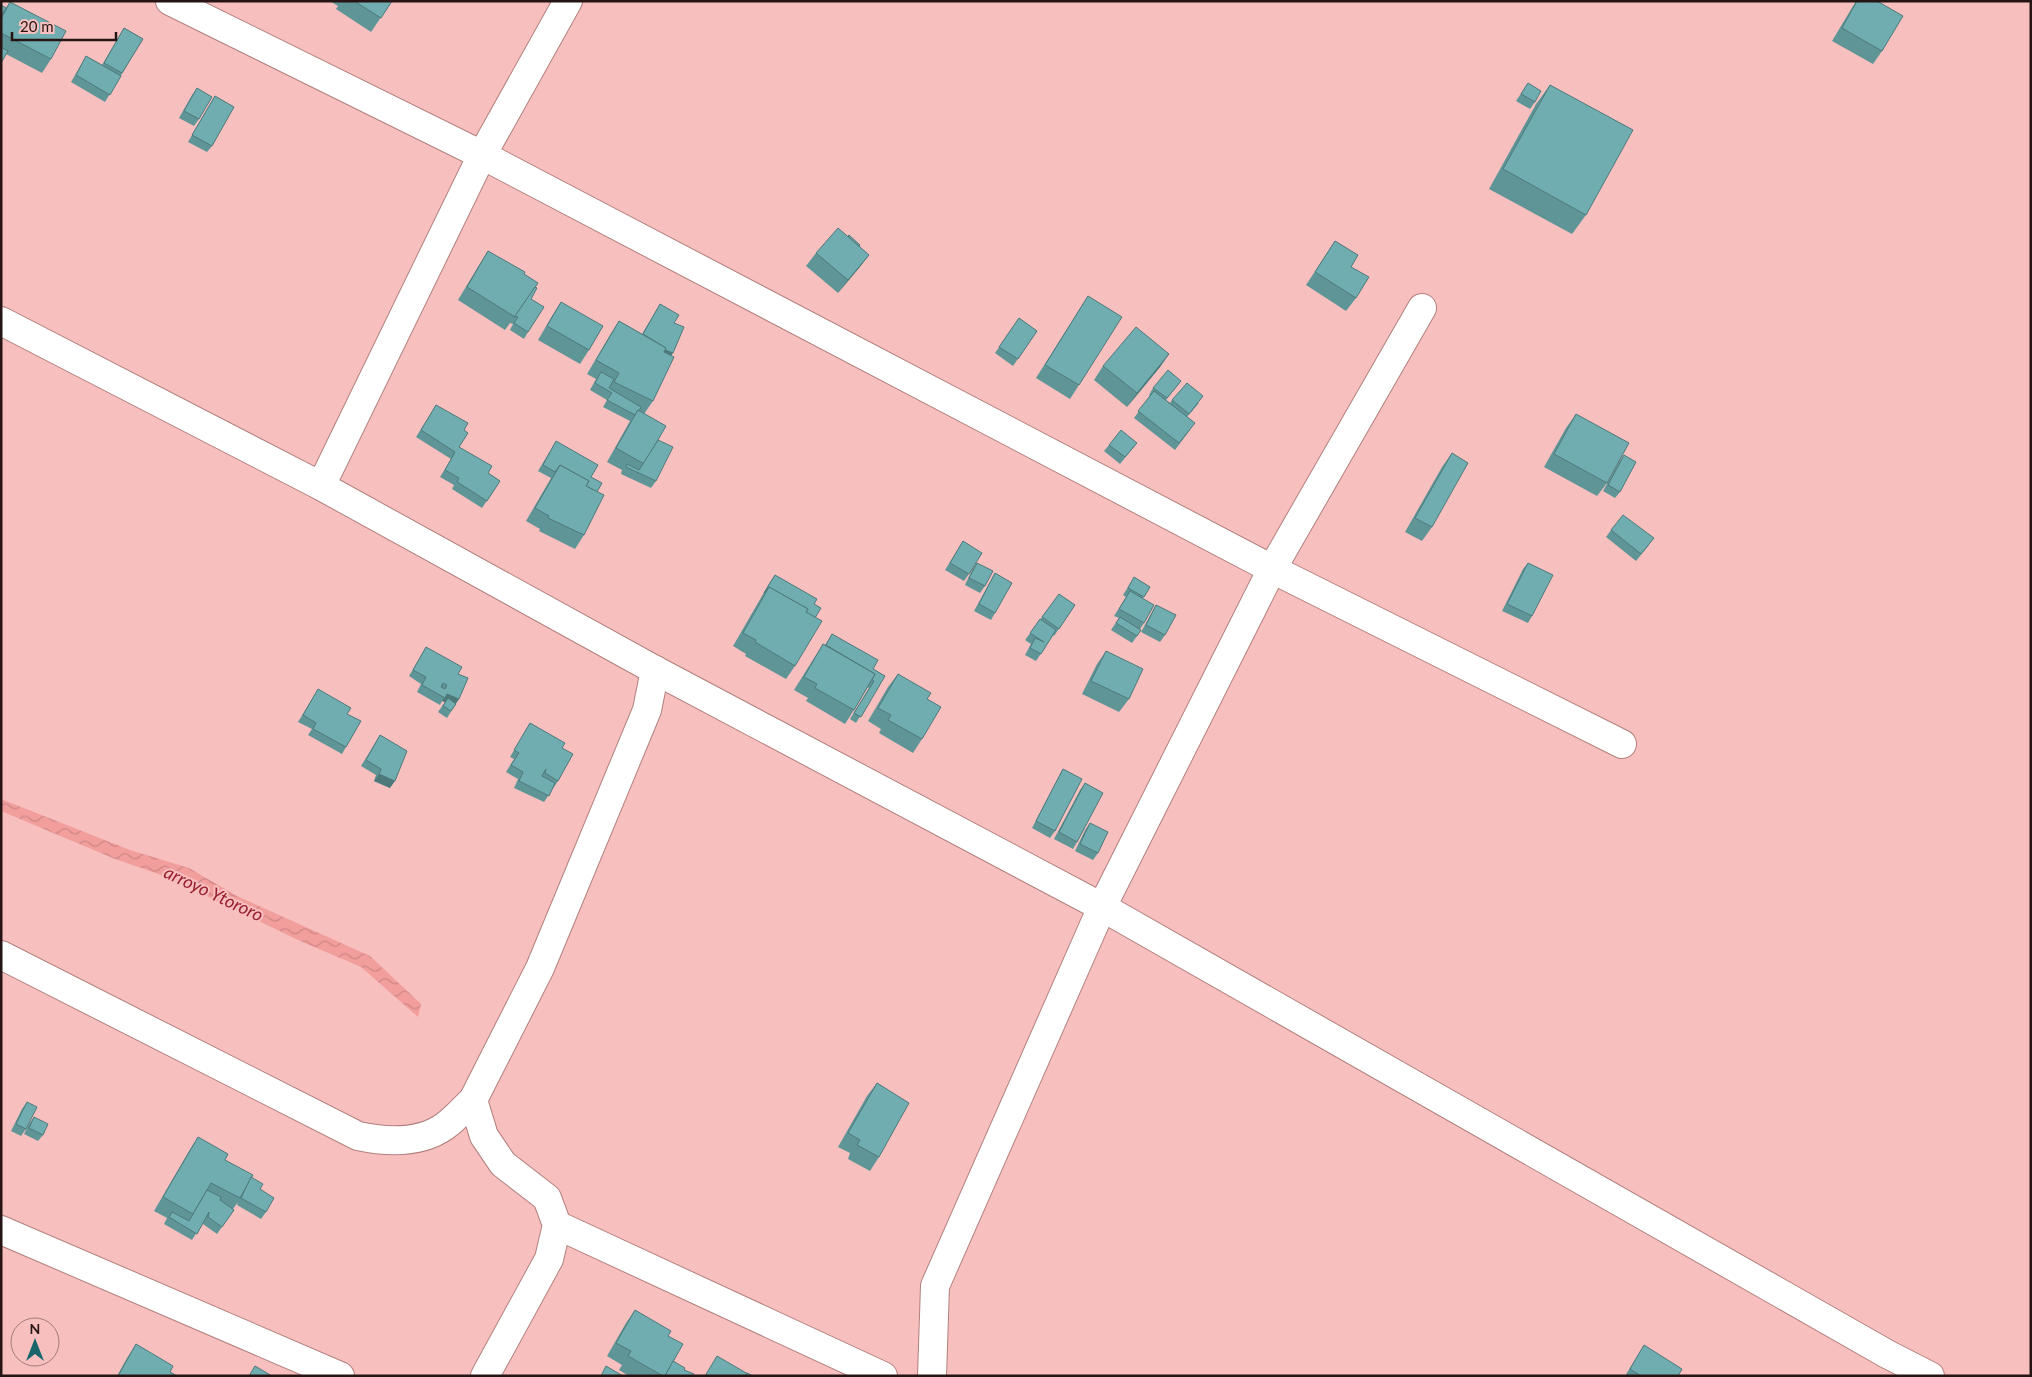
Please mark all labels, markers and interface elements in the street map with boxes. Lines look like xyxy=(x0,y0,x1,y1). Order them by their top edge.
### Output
scale bar xyxy=(12,10,116,42)
text: 20 m xyxy=(20,17,54,35)
water label: arroyo Ytororo xyxy=(161,860,267,926)
north arrow xyxy=(10,1317,60,1367)
text: N xyxy=(30,1320,40,1337)

